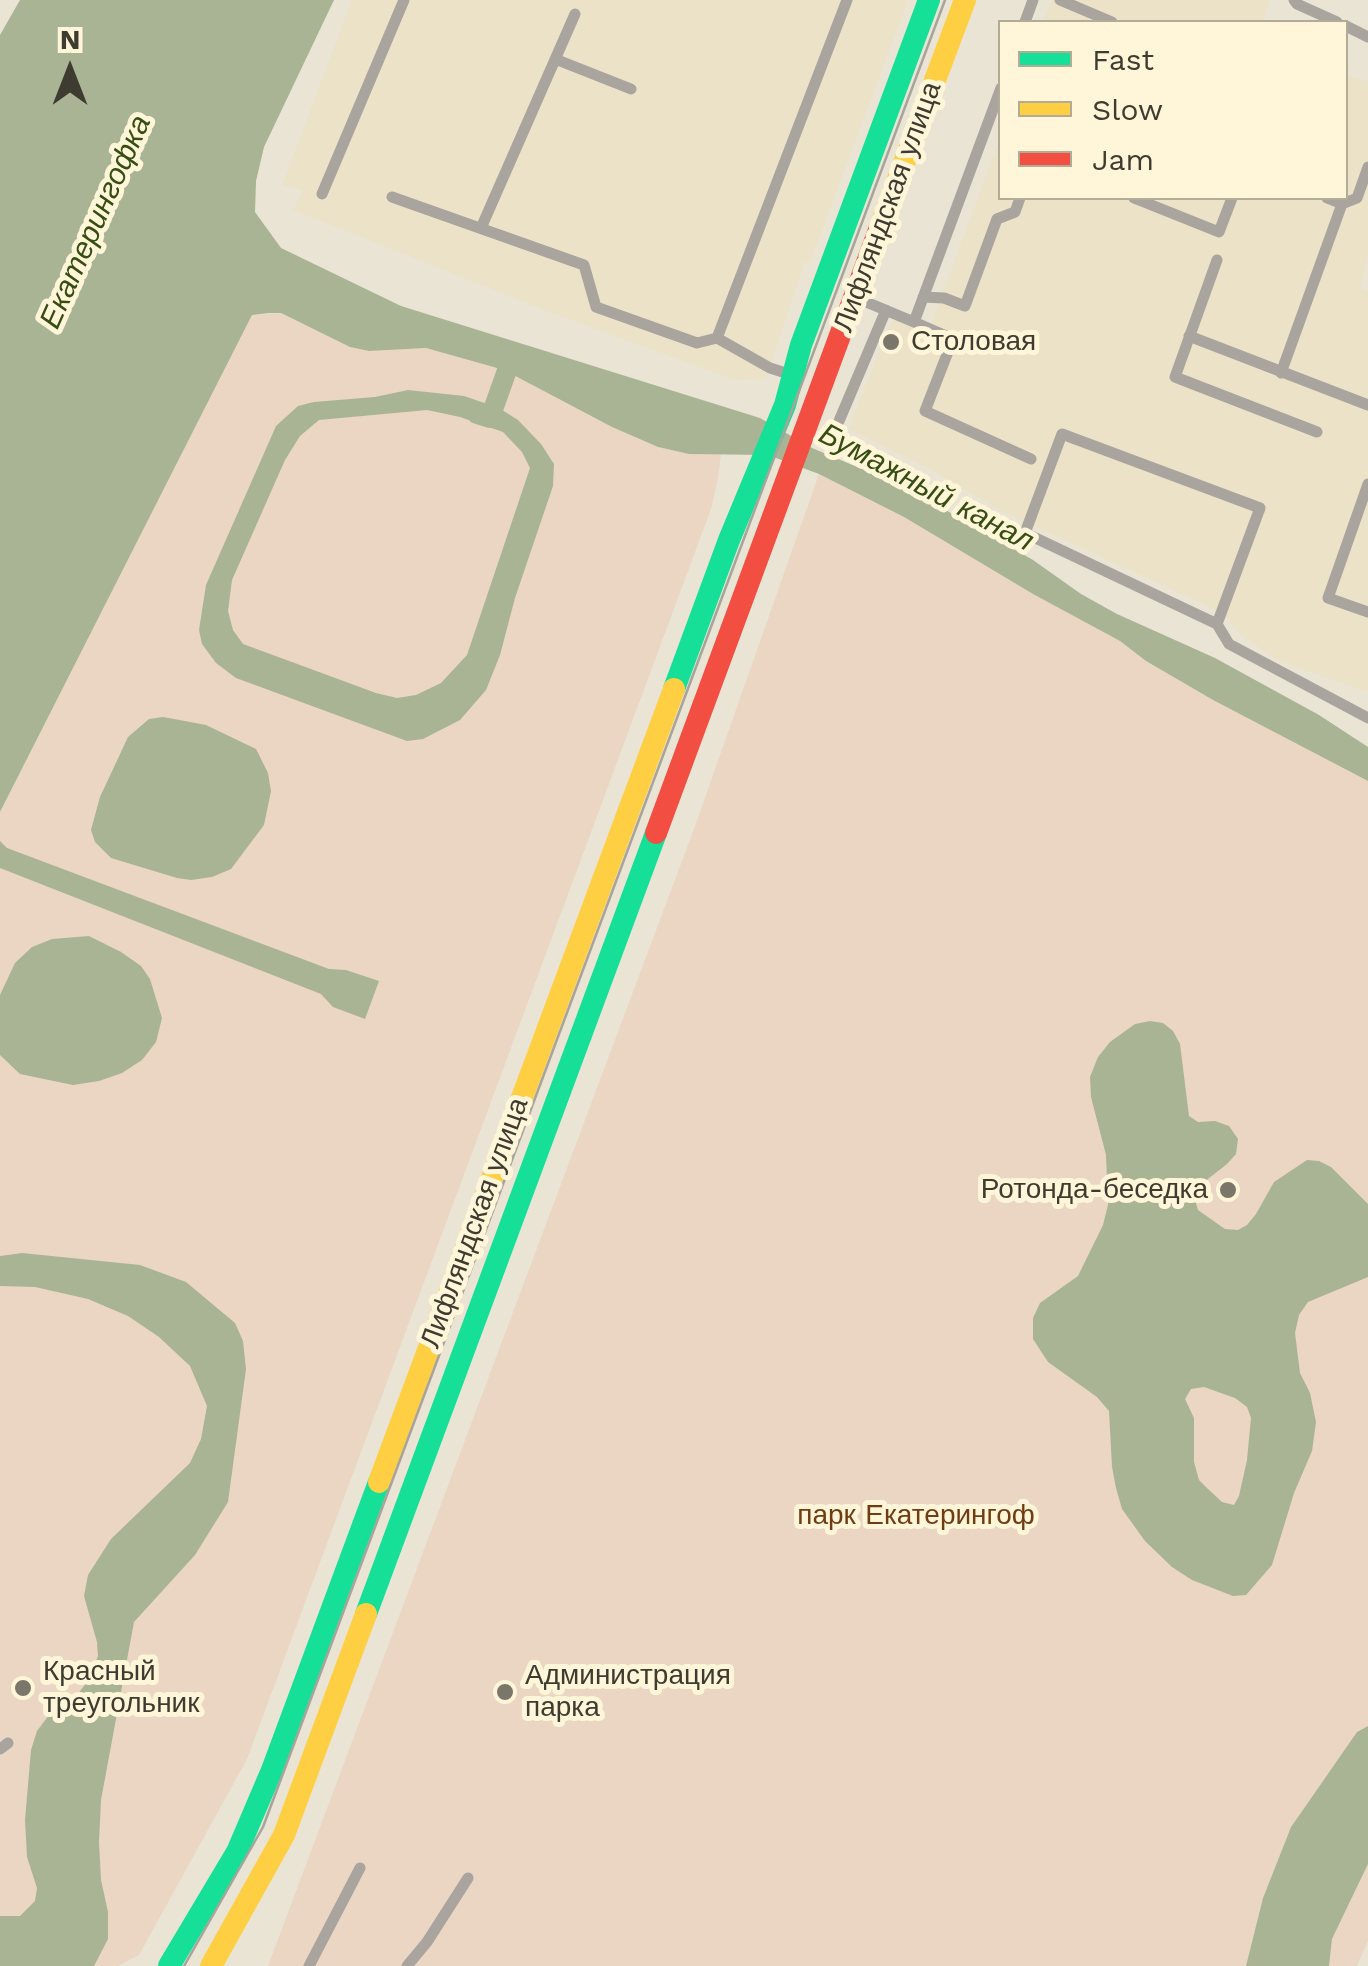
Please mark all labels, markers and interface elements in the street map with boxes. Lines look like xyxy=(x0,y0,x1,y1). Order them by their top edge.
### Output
north arrow xyxy=(20,20,120,120)
legend xyxy=(998,20,1348,200)
text: N xyxy=(60,23,80,56)
text: Fast xyxy=(1092,42,1154,77)
street label: Лифляндская улица xyxy=(827,77,949,337)
text: Slow xyxy=(1092,92,1163,127)
water label: Екатерингофка xyxy=(33,110,159,334)
text: Jam xyxy=(1092,142,1154,177)
place label: Столовая xyxy=(911,325,1036,359)
marker: Столовая xyxy=(880,331,902,353)
water label: Бумажный канал xyxy=(813,416,1039,560)
street label: Лифляндская улица xyxy=(414,1093,536,1353)
place label: Ротонда-беседка xyxy=(981,1173,1208,1207)
marker: Ротонда-беседка xyxy=(1217,1179,1239,1201)
park label: парк Екатерингоф xyxy=(797,1499,1035,1533)
place label: Красный треугольник xyxy=(43,1655,199,1721)
place label: Администрация парка xyxy=(525,1659,731,1725)
marker: Красный треугольник xyxy=(12,1677,34,1699)
marker: Администрация парка xyxy=(494,1681,516,1703)

